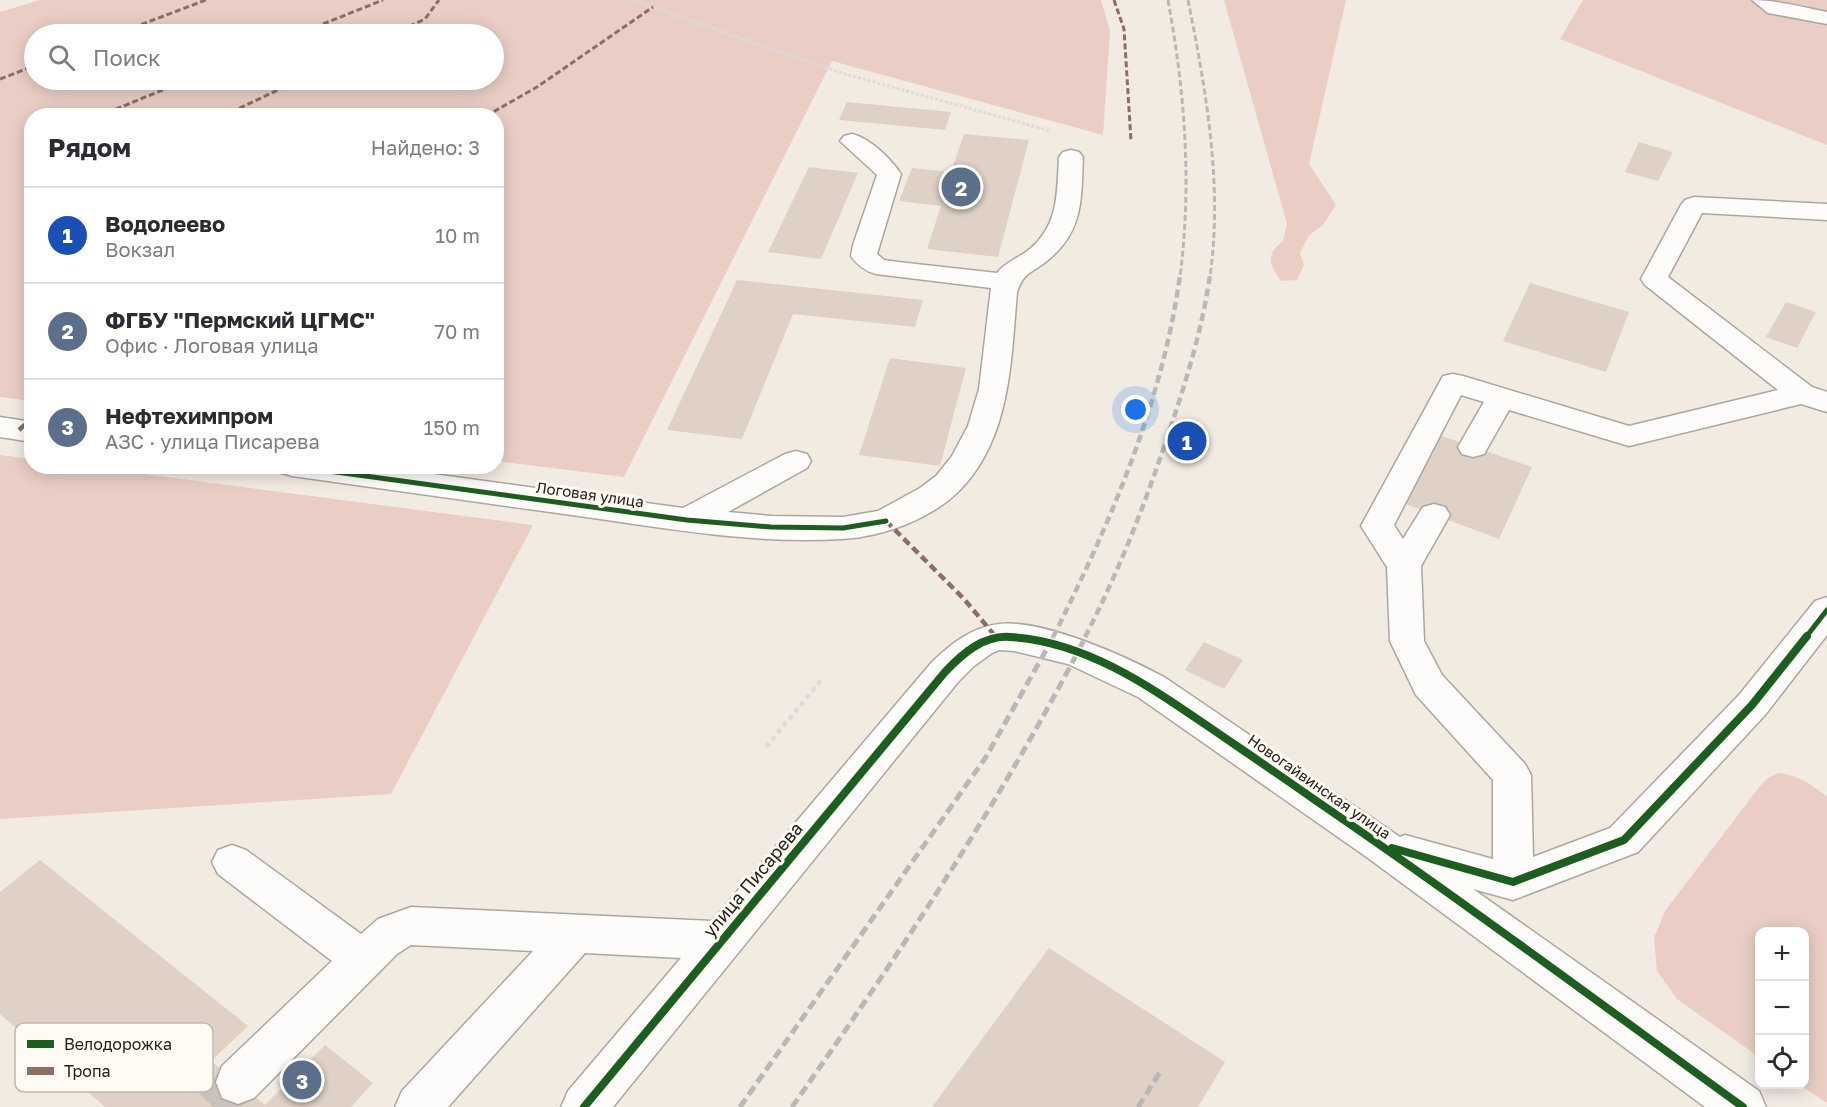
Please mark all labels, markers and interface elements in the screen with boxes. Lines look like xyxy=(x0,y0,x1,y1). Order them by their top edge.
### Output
search box xyxy=(24,24,504,90)
icon: search xyxy=(45,41,78,74)
text: Поиск xyxy=(93,44,161,71)
text: Рядом xyxy=(48,132,131,163)
text: Найдено: 3 xyxy=(371,135,480,159)
pin: 2 xyxy=(942,164,980,210)
text: Водолеево xyxy=(105,210,225,237)
text: 1 xyxy=(62,223,73,247)
text: 10 m xyxy=(435,223,480,247)
text: Вокзал xyxy=(105,237,175,261)
text: ФГБУ "Пермский ЦГМС" xyxy=(105,306,375,333)
text: 2 xyxy=(61,319,74,343)
text: 70 m xyxy=(434,319,480,343)
text: Офис · Логовая улица xyxy=(105,333,319,357)
your location xyxy=(1121,395,1150,424)
text: Нефтехимпром xyxy=(105,402,273,429)
text: 3 xyxy=(61,415,74,439)
text: 150 m xyxy=(424,415,480,439)
pin: 1 xyxy=(1168,418,1206,464)
text: АЗС · улица Писарева xyxy=(105,429,320,453)
street label: Логовая улица xyxy=(535,478,645,510)
street label: Новогайвинская улица xyxy=(1245,730,1394,842)
street label: улица Писарева xyxy=(698,817,807,941)
map controls xyxy=(1755,927,1809,1089)
button: + xyxy=(1755,927,1809,981)
button: − xyxy=(1755,981,1809,1035)
legend xyxy=(15,1023,213,1092)
text: Велодорожка xyxy=(64,1034,172,1054)
button: locate xyxy=(1755,1035,1809,1089)
pin: 3 xyxy=(282,1058,322,1102)
text: Тропа xyxy=(64,1061,111,1081)

